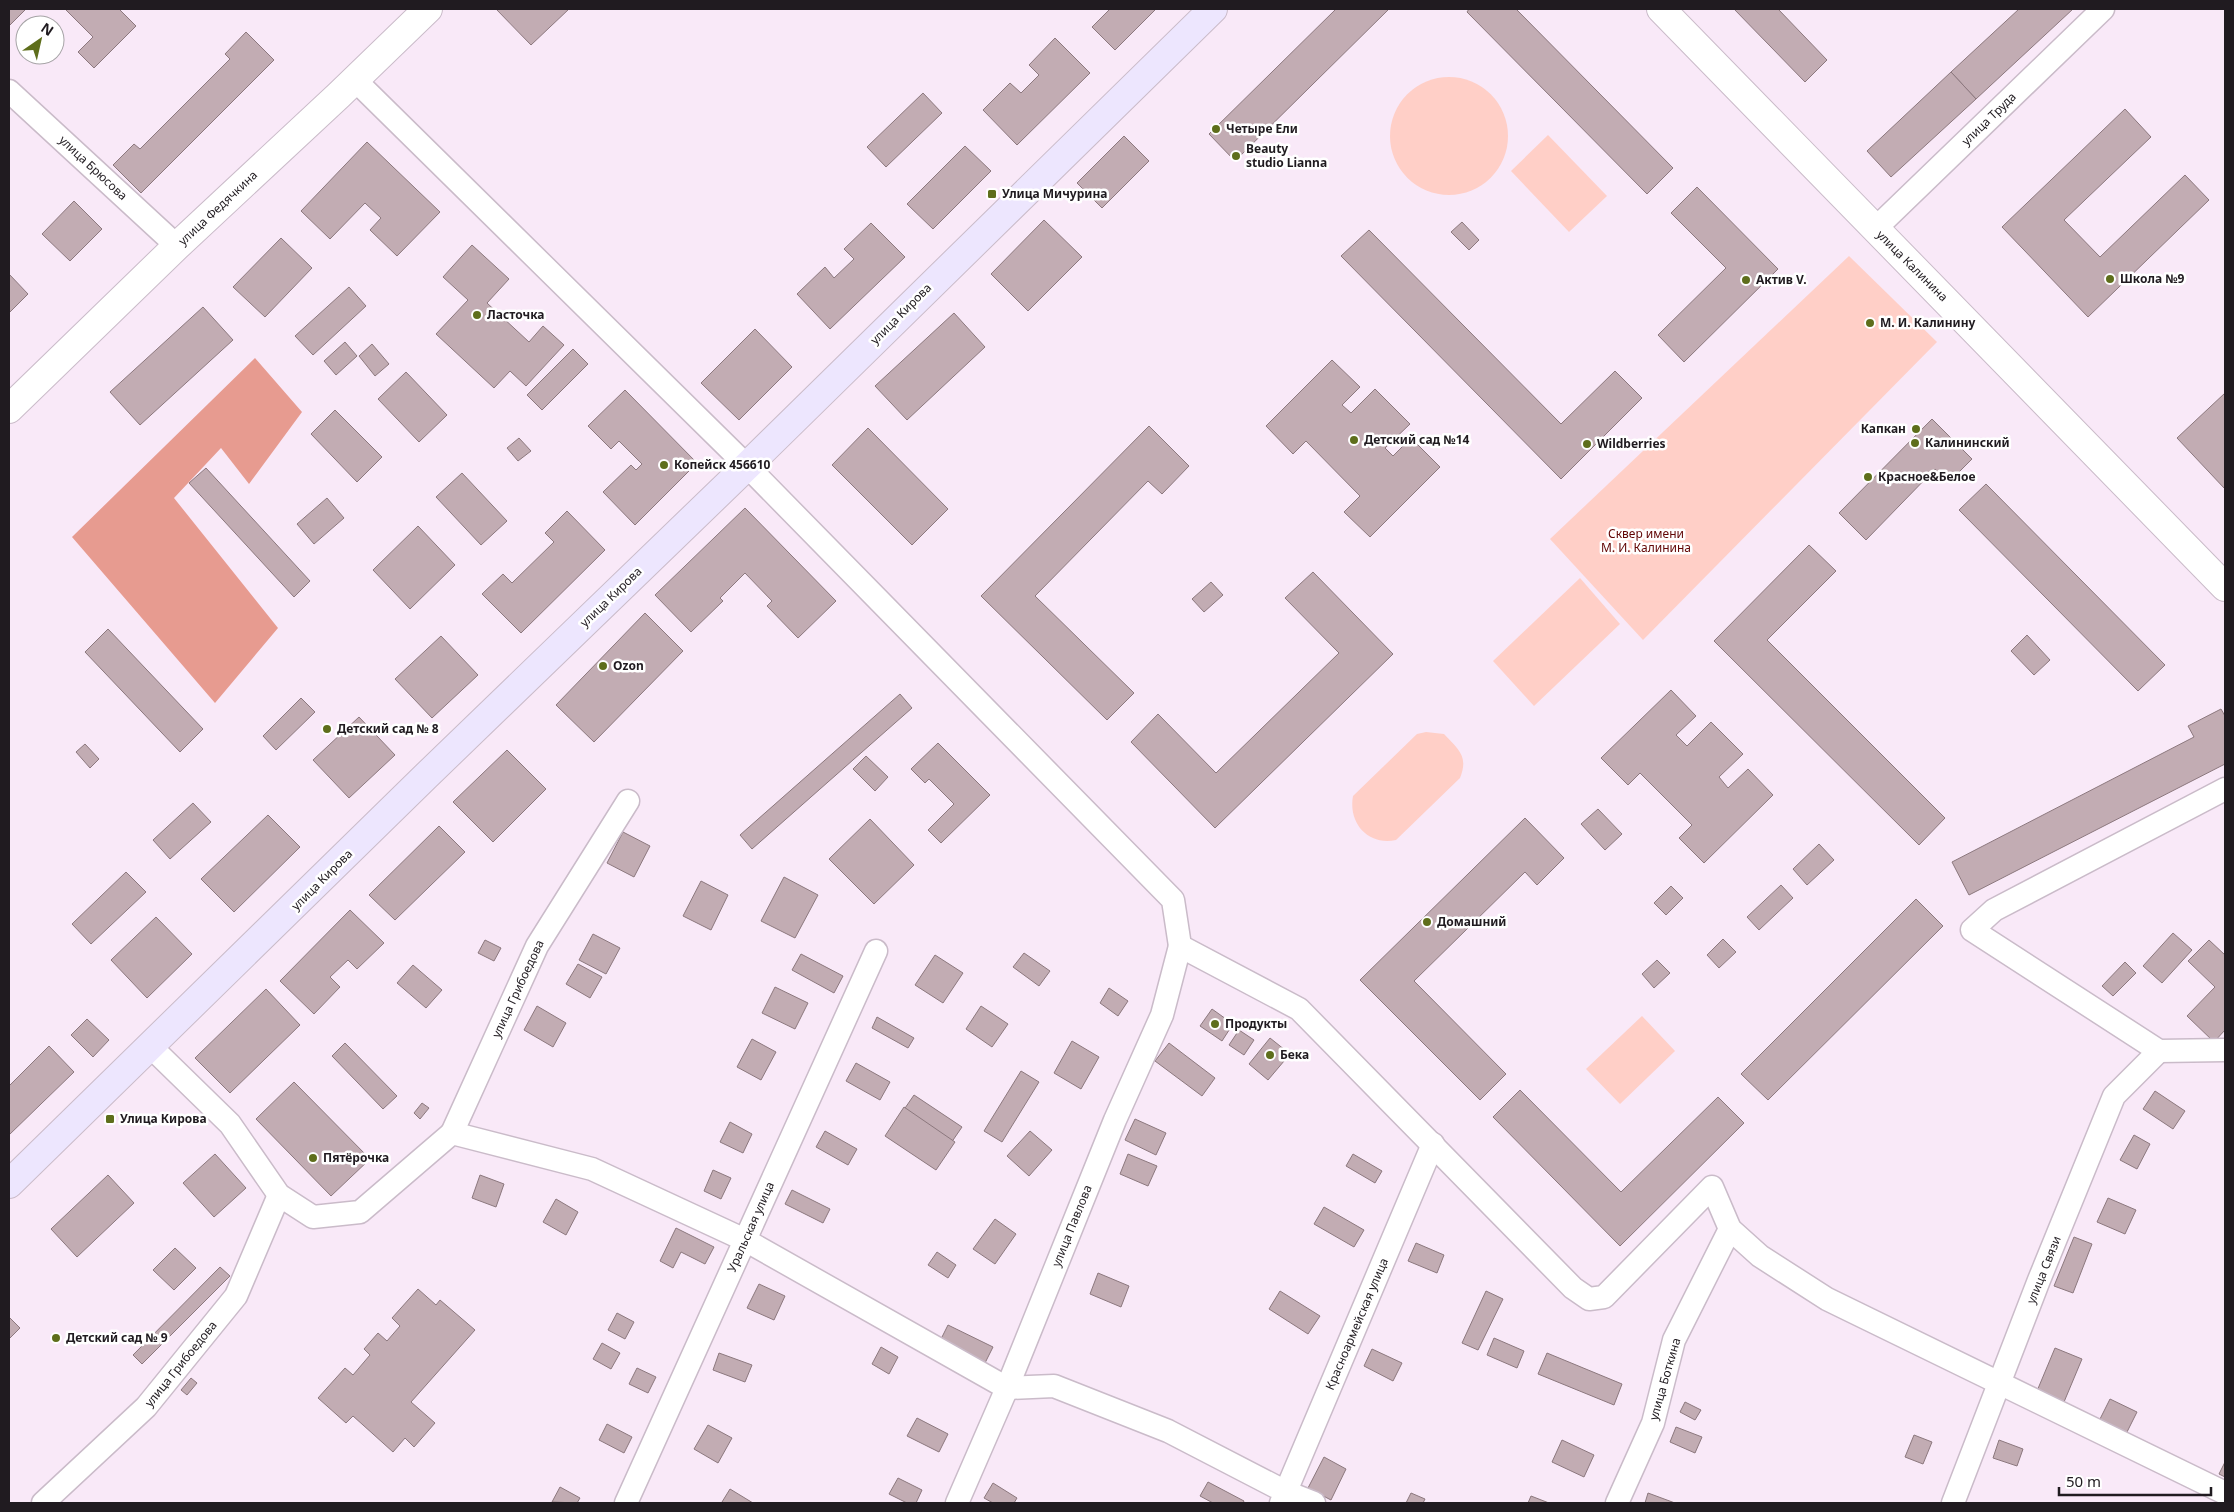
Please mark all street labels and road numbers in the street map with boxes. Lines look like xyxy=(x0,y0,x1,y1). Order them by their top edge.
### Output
street label: улица Труда xyxy=(1958,88,2020,149)
street label: улица Брюсова xyxy=(55,131,131,204)
street label: улица Федячкина xyxy=(174,166,261,249)
street label: улица Калинина xyxy=(1873,226,1952,305)
street label: улица Кирова xyxy=(866,279,935,348)
street label: улица Кирова xyxy=(576,563,645,631)
street label: улица Кирова xyxy=(287,845,356,914)
street label: улица Грибоедова xyxy=(487,937,548,1041)
street label: Уральская улица xyxy=(723,1179,778,1275)
street label: улица Павлова xyxy=(1047,1182,1096,1269)
street label: улица Связи xyxy=(2022,1233,2065,1306)
street label: Красноармейская улица xyxy=(1321,1255,1392,1392)
street label: улица Грибоедова xyxy=(141,1317,221,1410)
street label: улица Боткина xyxy=(1645,1336,1684,1422)

